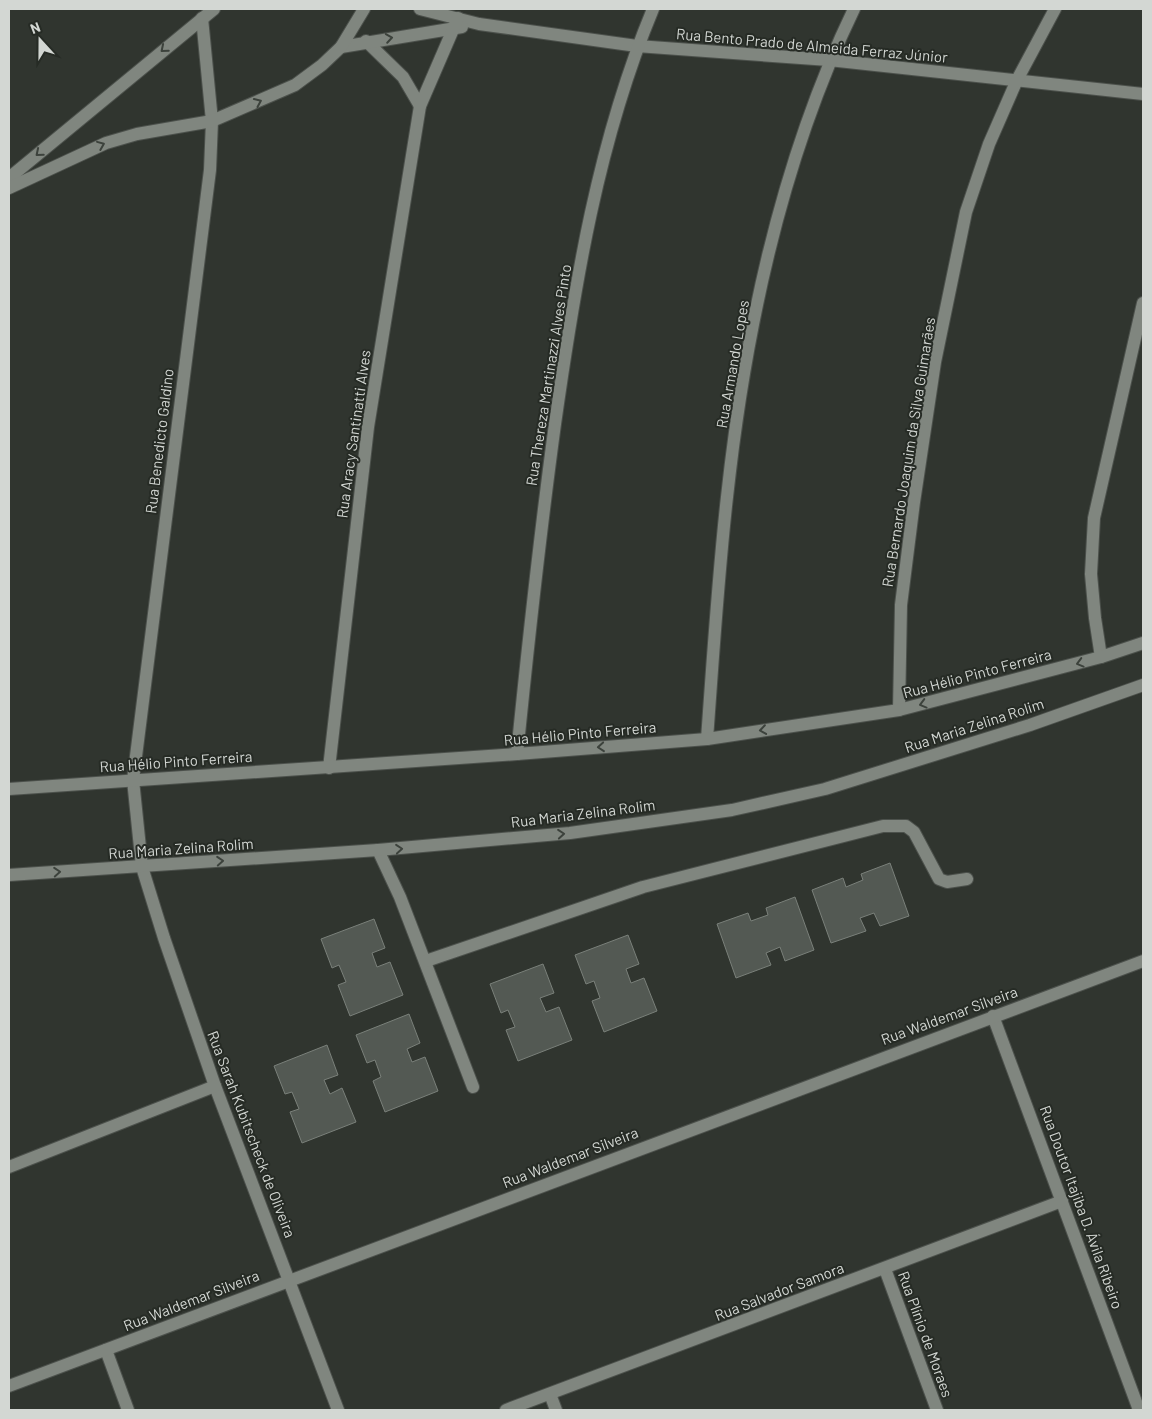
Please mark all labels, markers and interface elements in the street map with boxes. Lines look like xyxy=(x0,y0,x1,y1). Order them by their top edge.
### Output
north arrow xyxy=(15,15,65,65)
text: N xyxy=(28,18,43,37)
street label: Rua Bento Prado de Almeida Ferraz Júnior xyxy=(676,24,949,66)
one-way arrow xyxy=(385,33,393,44)
one-way arrow xyxy=(161,44,170,53)
one-way arrow xyxy=(253,98,262,109)
one-way arrow xyxy=(96,141,104,151)
one-way arrow xyxy=(36,147,45,156)
street label: Rua Thereza Martinazzi Alves Pinto xyxy=(522,263,574,487)
street label: Rua Armando Lopes xyxy=(712,299,752,429)
street label: Rua Bernardo Joaquim da Silva Guimarães xyxy=(878,316,938,588)
street label: Rua Aracy Santinatti Alves xyxy=(332,349,374,519)
street label: Rua Benedicto Galdino xyxy=(141,368,177,514)
street label: Rua Hélio Pinto Ferreira xyxy=(901,645,1053,701)
one-way arrow xyxy=(1076,657,1085,668)
street label: Rua Maria Zelina Rolim xyxy=(902,694,1046,756)
one-way arrow xyxy=(918,698,927,709)
street label: Rua Hélio Pinto Ferreira xyxy=(503,717,657,749)
one-way arrow xyxy=(758,725,767,735)
one-way arrow xyxy=(597,742,605,753)
street label: Rua Hélio Pinto Ferreira xyxy=(99,747,253,775)
street label: Rua Maria Zelina Rolim xyxy=(510,795,656,831)
one-way arrow xyxy=(557,829,565,840)
street label: Rua Maria Zelina Rolim xyxy=(108,834,254,862)
one-way arrow xyxy=(395,843,403,854)
one-way arrow xyxy=(216,856,224,867)
one-way arrow xyxy=(54,867,62,878)
street label: Rua Waldemar Silveira xyxy=(878,982,1020,1048)
street label: Rua Sarah Kubitscheck de Oliveira xyxy=(204,1028,300,1240)
street label: Rua Doutor Itajiba D. Ávila Ribeiro xyxy=(1037,1103,1127,1311)
street label: Rua Waldemar Silveira xyxy=(500,1123,640,1191)
street label: Rua Salvador Samora xyxy=(712,1258,846,1324)
street label: Rua Waldemar Silveira xyxy=(121,1266,261,1334)
street label: Rua Plínio de Moraes xyxy=(895,1269,957,1399)

